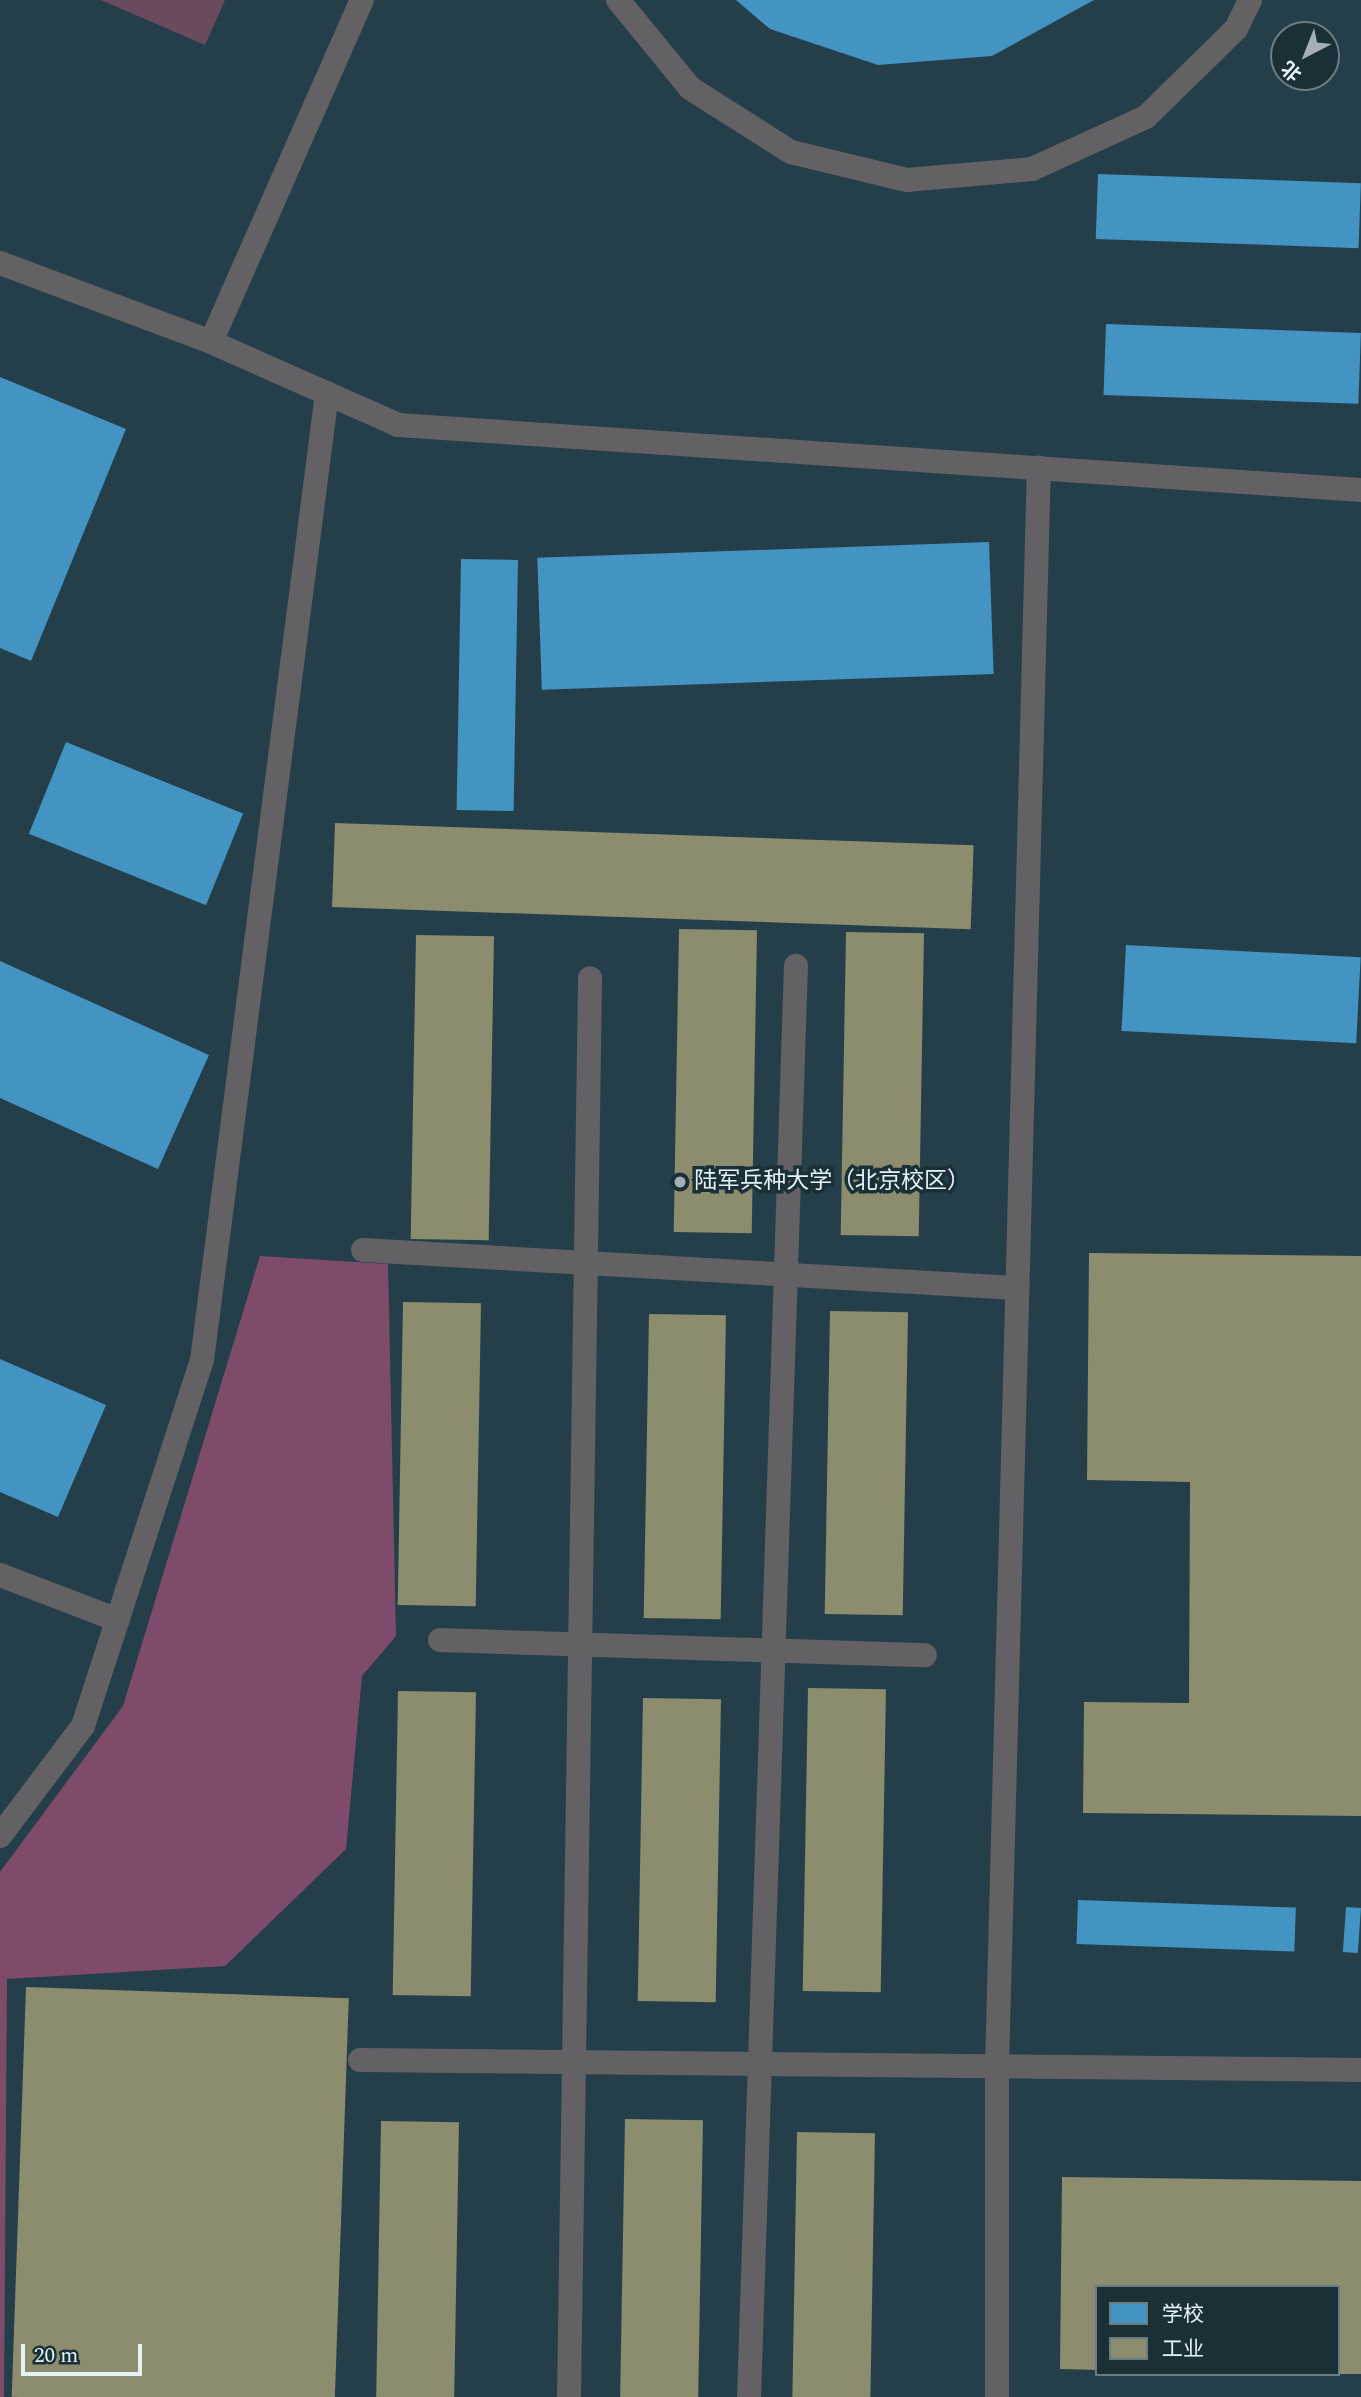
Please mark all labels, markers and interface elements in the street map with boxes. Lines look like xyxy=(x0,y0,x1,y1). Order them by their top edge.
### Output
north arrow xyxy=(1270,21,1340,91)
text: 北 xyxy=(1275,53,1309,88)
place label: 陆军兵种大学（北京校区） xyxy=(694,1168,970,1196)
marker: 陆军兵种大学（北京校区） xyxy=(672,1174,688,1190)
legend xyxy=(1095,2285,1340,2376)
text: 学校 xyxy=(1162,2299,1204,2331)
scale bar xyxy=(24,2330,145,2374)
text: 工业 xyxy=(1162,2334,1204,2366)
text: 20 m xyxy=(34,2340,78,2372)

